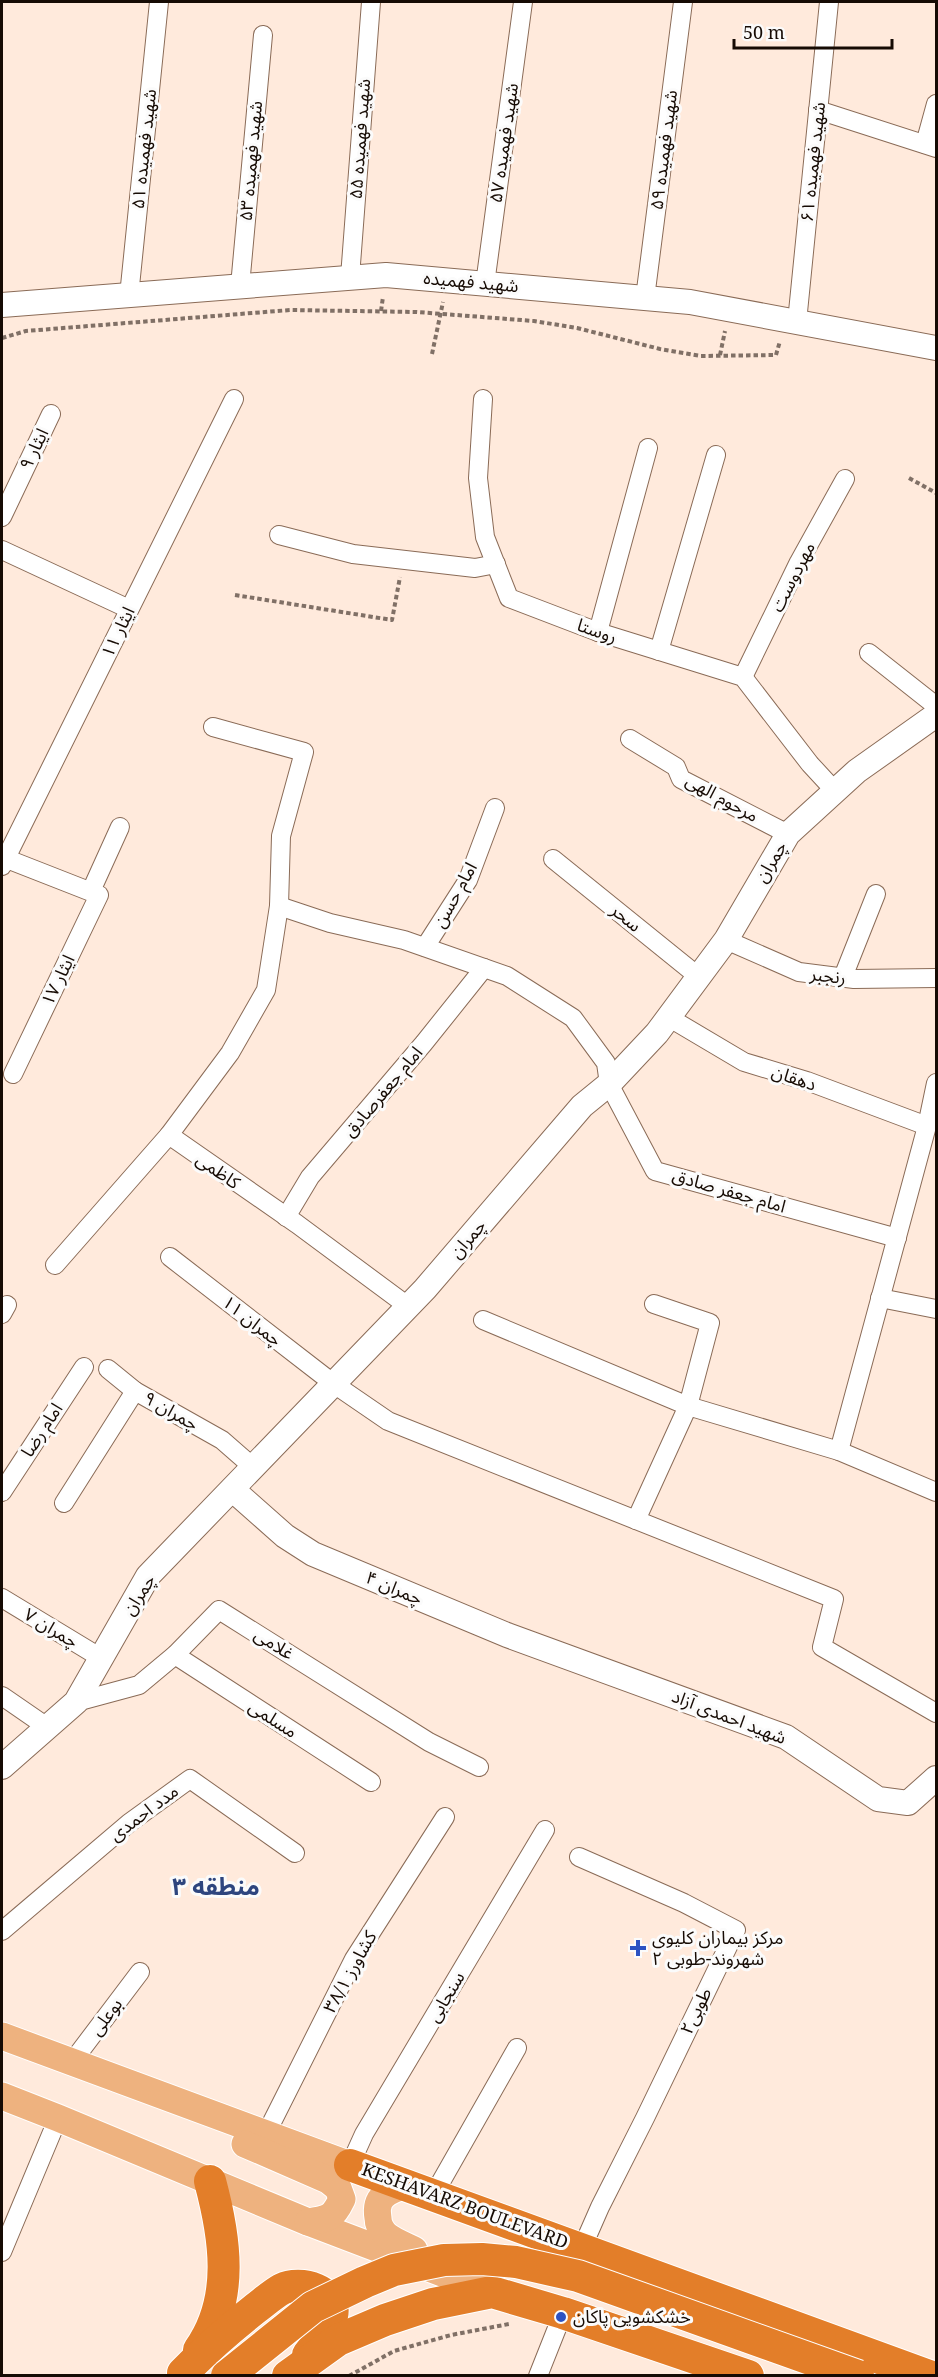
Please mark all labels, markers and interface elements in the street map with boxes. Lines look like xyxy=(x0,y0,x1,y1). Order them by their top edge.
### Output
scale bar xyxy=(734,12,892,50)
text: 50 m xyxy=(743,20,785,44)
street label: شهید فهمیده ۵۵ xyxy=(343,78,375,200)
street label: شهید فهمیده ۵۷ xyxy=(483,81,523,204)
street label: شهید فهمیده ۵۱ xyxy=(125,88,161,210)
street label: شهید فهمیده ۵۹ xyxy=(644,89,682,211)
street label: شهید فهمیده ۵۳ xyxy=(233,100,267,222)
street label: شهید فهمیده ۶۱ xyxy=(794,101,830,223)
street label: شهید فهمیده xyxy=(423,265,520,297)
street label: ایثار ۹ xyxy=(13,424,53,473)
street label: مهردوست xyxy=(764,537,820,616)
street label: ایثار ۱۱ xyxy=(95,602,140,661)
street label: روستا xyxy=(574,612,620,648)
street label: مرحوم الهی xyxy=(680,767,763,830)
street label: چمران xyxy=(748,836,792,887)
street label: امام حسن xyxy=(426,857,485,933)
street label: سحر xyxy=(606,897,647,937)
street label: ایثار ۱۷ xyxy=(35,950,80,1009)
street label: رنجبر xyxy=(808,961,847,989)
street label: امام جعفرصادق xyxy=(337,1041,430,1144)
street label: دهقان xyxy=(769,1058,820,1096)
street label: کاظمی xyxy=(192,1146,246,1194)
street label: امام جعفر صادق xyxy=(669,1162,789,1221)
street label: چمران xyxy=(444,1214,491,1263)
street label: چمران ۱۱ xyxy=(218,1289,287,1351)
street label: چمران ۹ xyxy=(140,1385,203,1435)
street label: امام رضا xyxy=(15,1398,70,1463)
street label: چمران ۴ xyxy=(362,1564,426,1610)
street label: چمران xyxy=(116,1569,160,1620)
street label: چمران ۷ xyxy=(20,1602,83,1653)
street label: غلامی xyxy=(250,1622,299,1665)
street label: شهید احمدی آزاد xyxy=(669,1683,790,1749)
street label: مسلمی xyxy=(244,1693,303,1743)
street label: مدد احمدی xyxy=(104,1778,183,1846)
district label: منطقه ۳ xyxy=(172,1869,260,1902)
place label: مرکز بیماران کلیوی شهروند-طوبی ۲ xyxy=(652,1925,783,1970)
street label: کشاورز ۳۸/۱ xyxy=(317,1926,382,2017)
marker: مرکز بیماران کلیوی شهروند-طوبی ۲ xyxy=(629,1939,647,1957)
street label: سنجابی xyxy=(421,1967,470,2026)
street label: طوبی۲ xyxy=(674,1983,717,2038)
street label: بوعلی xyxy=(83,1993,127,2040)
street label: KESHAVARZ BOULEVARD xyxy=(359,2156,572,2254)
place label: خشکشویی پاکان xyxy=(573,2304,691,2328)
marker: خشکشویی پاکان xyxy=(554,2310,568,2324)

